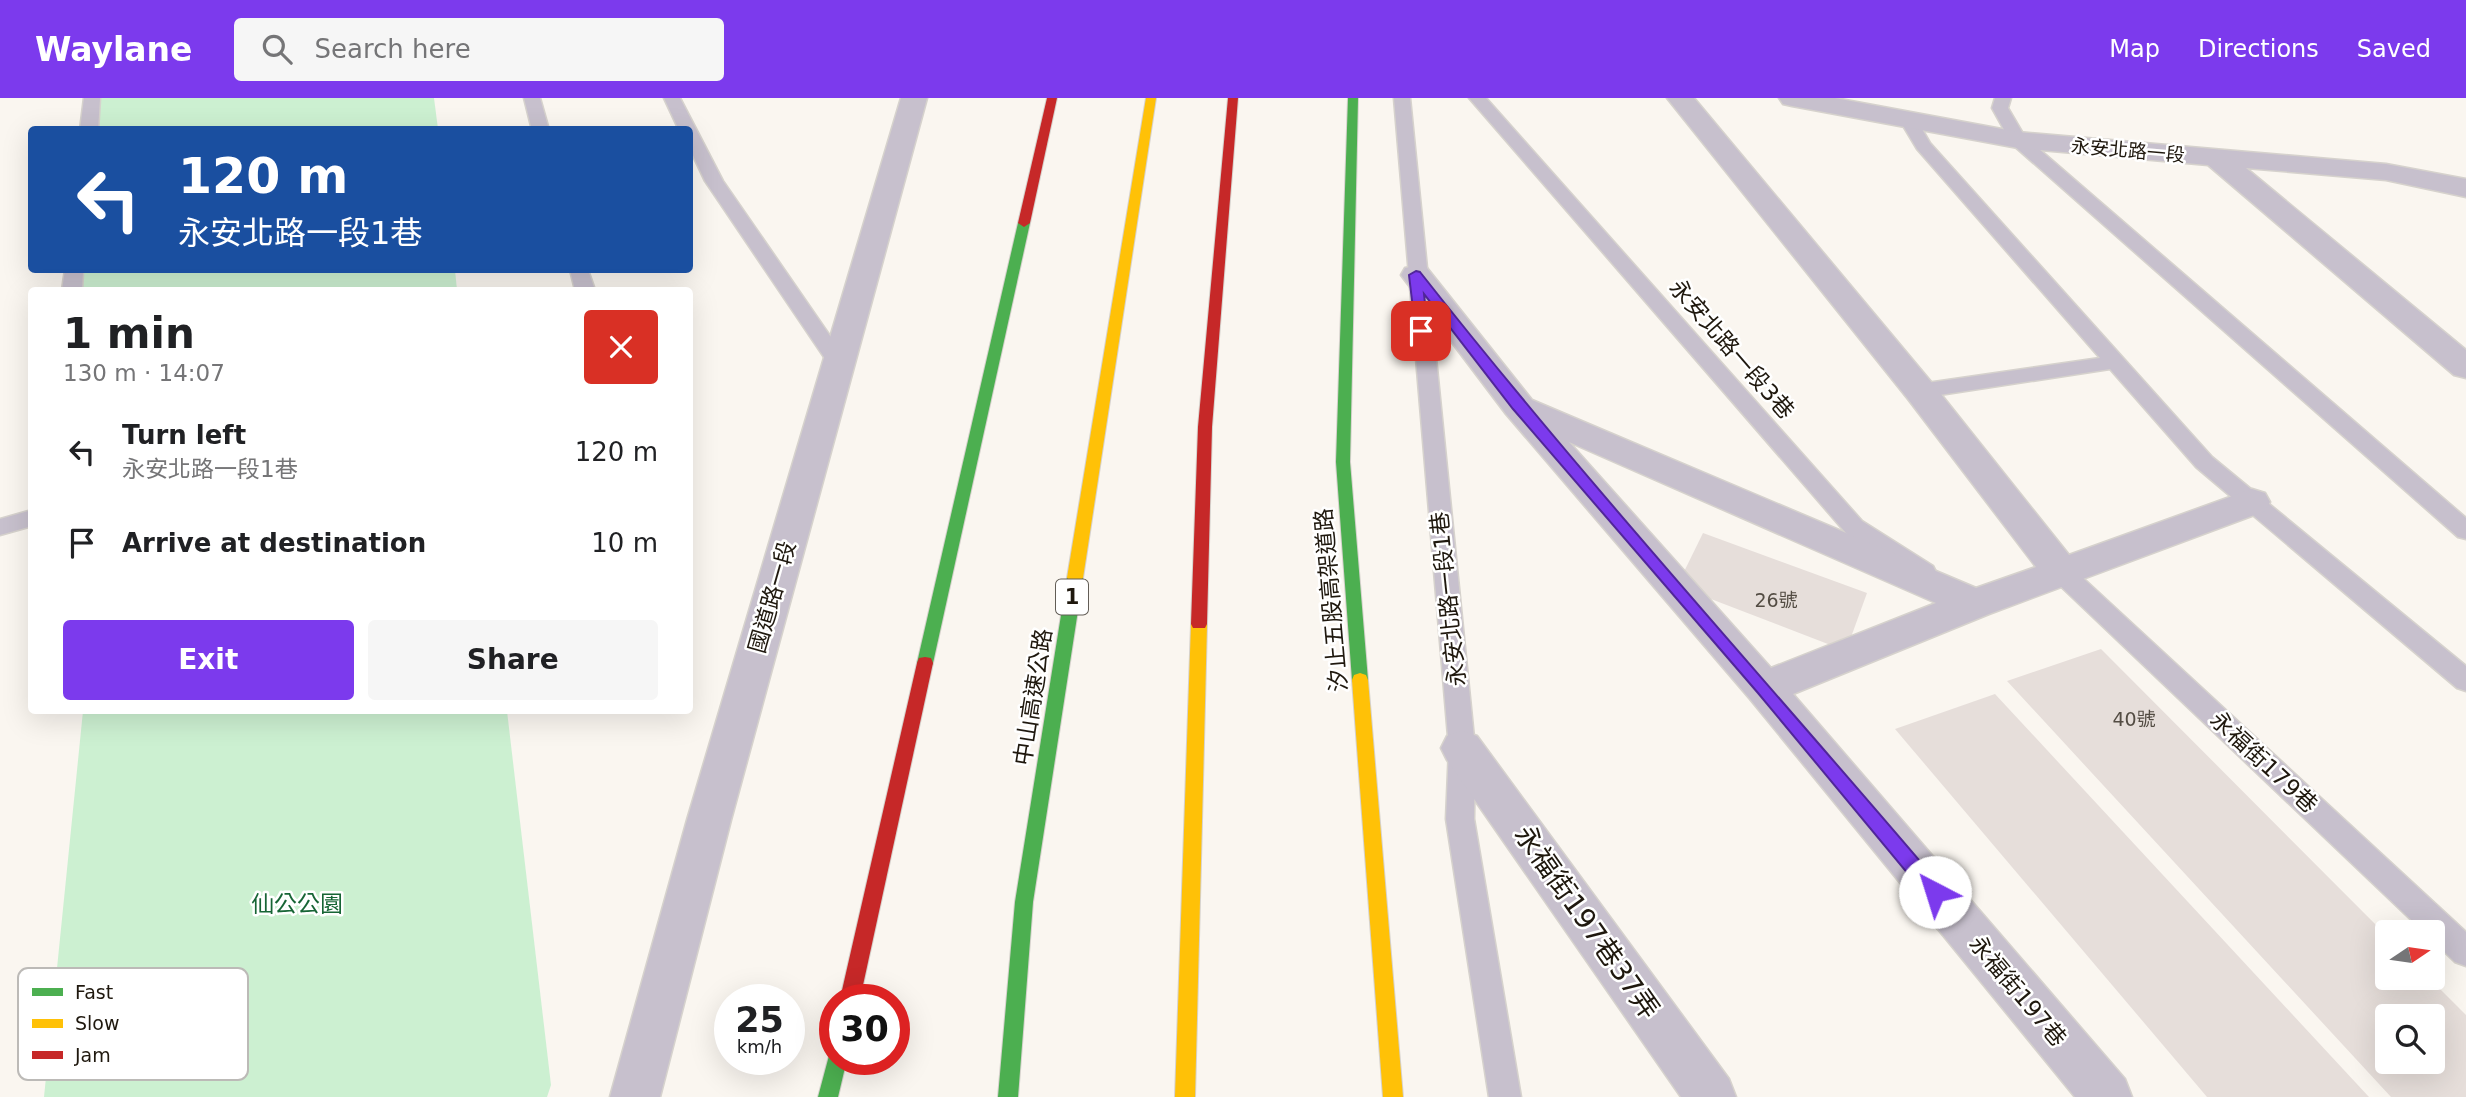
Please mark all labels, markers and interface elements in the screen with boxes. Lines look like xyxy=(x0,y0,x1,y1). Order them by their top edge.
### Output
search box xyxy=(234,18,724,81)
text: Waylane xyxy=(35,30,192,69)
icon: search xyxy=(258,30,296,68)
text: Search here xyxy=(314,34,471,64)
text: Map xyxy=(2109,35,2160,63)
text: Directions xyxy=(2198,35,2319,63)
text: Saved xyxy=(2357,35,2431,63)
street label: 永安北路一段 xyxy=(2070,134,2186,166)
text: 120 m xyxy=(178,148,348,205)
icon: left xyxy=(63,154,154,245)
text: 永安北路一段1巷 xyxy=(178,214,422,252)
street label: 永安北路一段3巷 xyxy=(1665,274,1799,424)
pin xyxy=(1391,301,1451,361)
text: 1 min xyxy=(63,309,195,358)
button: close xyxy=(584,310,658,384)
icon: arrive xyxy=(1402,312,1440,350)
text: 130 m · 14:07 xyxy=(63,360,225,386)
text: Turn left xyxy=(122,420,246,450)
icon: left xyxy=(63,433,101,471)
text: 120 m xyxy=(575,437,658,467)
text: 永安北路一段1巷 xyxy=(122,456,298,482)
street label: 汐止五股高架道路 xyxy=(1310,507,1352,693)
street label: 永安北路一段1巷 xyxy=(1426,510,1470,688)
icon: arrive xyxy=(63,524,101,562)
text: Arrive at destination xyxy=(122,528,426,558)
text: 10 m xyxy=(591,528,658,558)
street label: 國道路一段 xyxy=(744,538,800,656)
road number: 1 xyxy=(1056,580,1088,614)
house number: 26號 xyxy=(1754,589,1798,611)
button: Exit xyxy=(63,620,354,700)
button: Share xyxy=(368,620,658,700)
street label: 中山高速公路 xyxy=(1009,627,1057,767)
street label: 永福街179巷 xyxy=(2205,706,2323,818)
house number: 40號 xyxy=(2112,708,2156,730)
street label: 永福街197巷37弄 xyxy=(1508,819,1666,1025)
position arrow xyxy=(1898,855,1972,929)
park label: 仙公公園 xyxy=(251,891,343,917)
north arrow xyxy=(2375,920,2445,990)
map controls xyxy=(2375,920,2445,1074)
street label: 永福街197巷 xyxy=(1964,931,2072,1051)
legend xyxy=(18,968,248,1080)
text: Fast xyxy=(75,981,113,1003)
speed limit sign: 30 xyxy=(819,984,910,1075)
text: 25 xyxy=(735,1000,784,1040)
button: search xyxy=(2375,1004,2445,1074)
text: Slow xyxy=(75,1012,120,1034)
text: km/h xyxy=(737,1036,782,1057)
text: Jam xyxy=(74,1044,111,1066)

